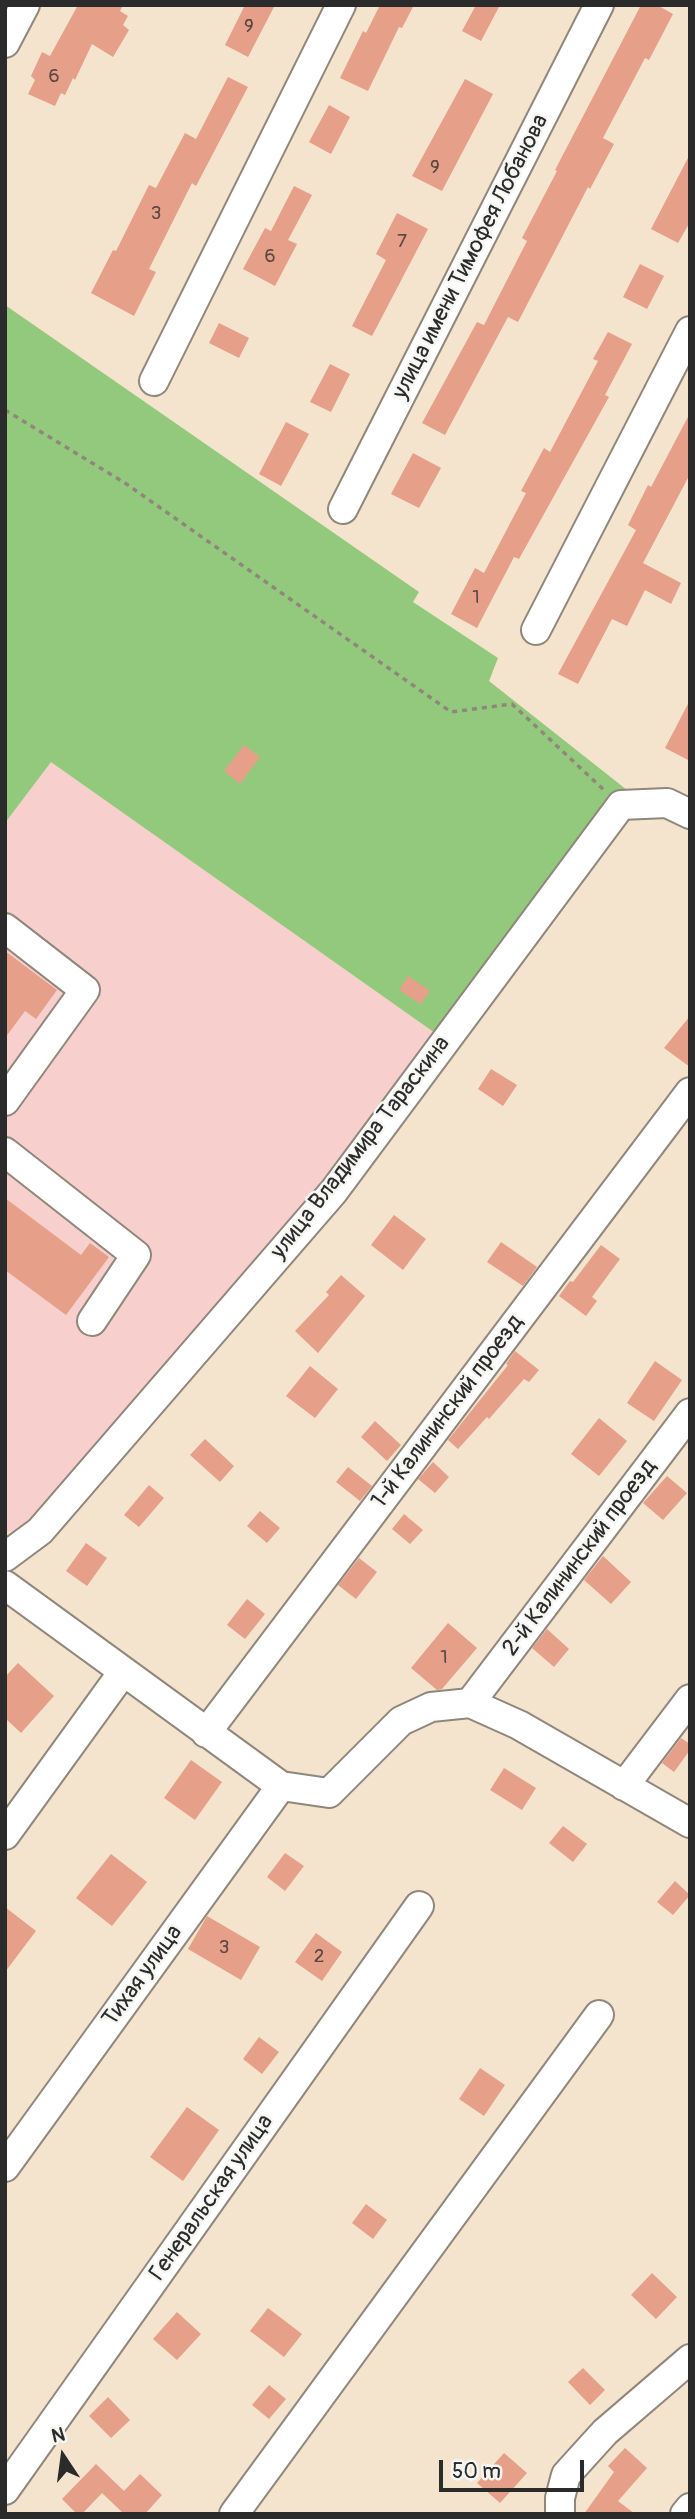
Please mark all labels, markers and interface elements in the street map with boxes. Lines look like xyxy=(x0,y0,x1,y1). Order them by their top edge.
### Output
house number: 9 xyxy=(244,16,254,38)
house number: 6 xyxy=(48,66,60,88)
street label: улица имени Тимофея Лобанова xyxy=(387,110,555,404)
house number: 9 xyxy=(430,157,440,179)
house number: 3 xyxy=(151,203,161,225)
house number: 7 xyxy=(397,231,407,253)
house number: 6 xyxy=(264,246,276,268)
house number: 1 xyxy=(472,587,480,609)
street label: улица Владимира Тараскина xyxy=(265,1031,457,1265)
street label: 1-й Калининский проезд xyxy=(366,1310,530,1514)
street label: 2-й Калининский проезд xyxy=(497,1454,663,1662)
house number: 1 xyxy=(440,1647,448,1669)
street label: Тихая улица xyxy=(97,1920,189,2032)
house number: 3 xyxy=(219,1937,229,1959)
house number: 2 xyxy=(314,1946,324,1968)
street label: Генеральская улица xyxy=(144,2110,280,2286)
north arrow xyxy=(28,2421,98,2491)
text: N xyxy=(49,2422,67,2449)
scale bar xyxy=(443,2446,588,2490)
text: 50 m xyxy=(452,2458,501,2485)

